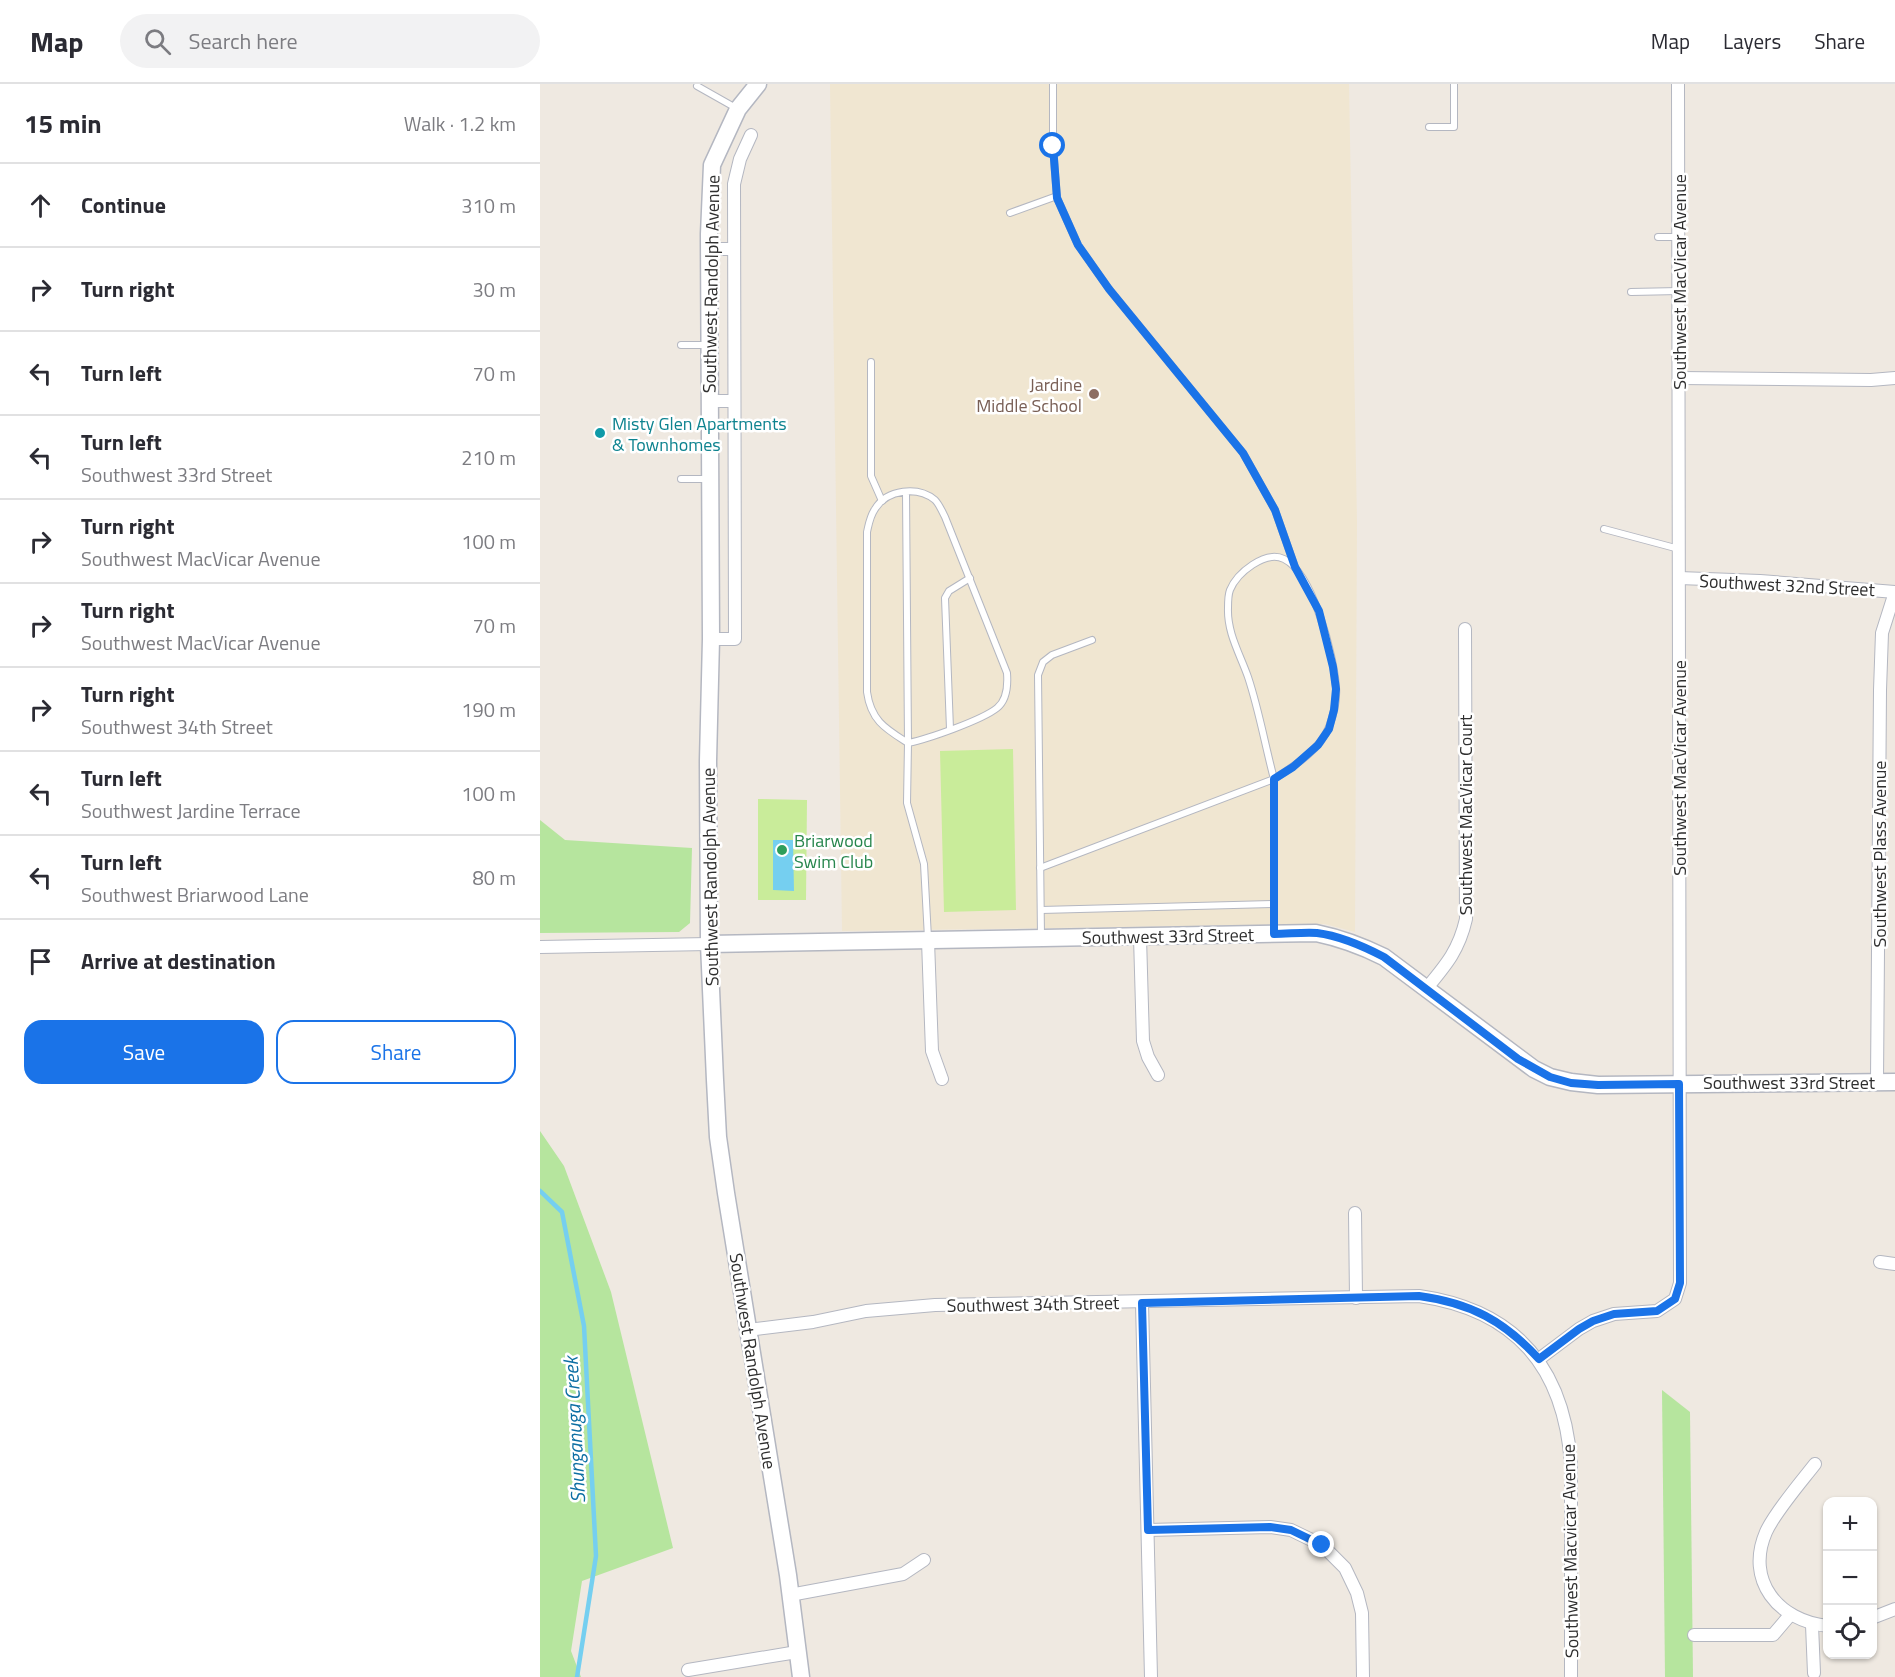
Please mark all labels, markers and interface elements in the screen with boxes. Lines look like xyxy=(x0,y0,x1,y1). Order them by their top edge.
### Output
search box xyxy=(120,14,540,68)
text: Map xyxy=(30,20,84,63)
text: Search here xyxy=(189,24,298,58)
icon: search xyxy=(141,25,174,58)
text: Map xyxy=(1651,25,1690,57)
text: Layers xyxy=(1723,25,1781,57)
text: Share xyxy=(1814,25,1865,57)
text: 15 min xyxy=(24,104,102,143)
text: Walk · 1.2 km xyxy=(404,108,516,139)
route start xyxy=(1039,132,1065,158)
street label: Southwest MacVicar Avenue xyxy=(1666,174,1693,390)
street label: Southwest Randolph Avenue xyxy=(696,175,726,393)
text: Continue xyxy=(81,188,166,222)
icon: ahead xyxy=(24,189,57,222)
text: 310 m xyxy=(461,190,516,221)
text: Turn right xyxy=(81,272,175,306)
icon: right xyxy=(24,273,57,306)
text: 30 m xyxy=(472,274,516,305)
text: Turn left xyxy=(81,356,162,390)
icon: left xyxy=(24,357,57,390)
text: 70 m xyxy=(472,358,516,389)
place label: Jardine Middle School xyxy=(976,371,1082,419)
marker: Jardine Middle School xyxy=(1087,387,1101,401)
place label: Misty Glen Apartments & Townhomes xyxy=(612,410,787,458)
text: Turn left xyxy=(81,425,162,459)
marker: Misty Glen Apartments & Townhomes xyxy=(593,426,607,440)
icon: left xyxy=(24,441,57,474)
text: 210 m xyxy=(461,442,516,473)
text: Southwest 33rd Street xyxy=(81,459,272,490)
text: Turn right xyxy=(81,509,175,543)
icon: right xyxy=(24,525,57,558)
text: 100 m xyxy=(461,526,516,557)
text: Southwest MacVicar Avenue xyxy=(81,543,321,574)
street label: Southwest 32nd Street xyxy=(1699,567,1876,603)
text: Turn right xyxy=(81,593,175,627)
icon: right xyxy=(24,609,57,642)
text: 70 m xyxy=(472,610,516,641)
text: Southwest MacVicar Avenue xyxy=(81,627,321,658)
street label: Southwest MacVicar Avenue xyxy=(1666,660,1693,876)
text: Turn right xyxy=(81,677,175,711)
icon: right xyxy=(24,693,57,726)
text: 190 m xyxy=(461,694,516,725)
text: Southwest 34th Street xyxy=(81,711,273,742)
street label: Southwest MacVicar Court xyxy=(1452,714,1479,915)
text: Turn left xyxy=(81,761,162,795)
street label: Southwest Plass Avenue xyxy=(1866,761,1893,947)
street label: Southwest Randolph Avenue xyxy=(695,768,725,986)
icon: left xyxy=(24,777,57,810)
text: 100 m xyxy=(461,778,516,809)
text: Southwest Jardine Terrace xyxy=(81,795,301,826)
place label: Briarwood Swim Club xyxy=(794,827,873,875)
marker: Briarwood Swim Club xyxy=(775,843,789,857)
text: Turn left xyxy=(81,845,162,879)
icon: left xyxy=(24,861,57,894)
text: 80 m xyxy=(472,862,516,893)
text: Southwest Briarwood Lane xyxy=(81,879,309,910)
street label: Southwest 33rd Street xyxy=(1082,921,1255,951)
text: Arrive at destination xyxy=(81,944,276,978)
icon: arrive xyxy=(24,945,57,978)
button: Save xyxy=(24,1020,264,1084)
button: Share xyxy=(276,1020,516,1084)
street label: Southwest 33rd Street xyxy=(1703,1069,1876,1096)
street label: Southwest Randolph Avenue xyxy=(723,1251,783,1471)
street label: Southwest 34th Street xyxy=(946,1289,1120,1319)
water label: Shunganuga Creek xyxy=(555,1354,593,1504)
street label: Southwest Macvicar Avenue xyxy=(1555,1444,1585,1658)
map controls xyxy=(1823,1497,1877,1659)
button: + xyxy=(1823,1497,1877,1551)
route end xyxy=(1308,1531,1334,1557)
button: − xyxy=(1823,1551,1877,1605)
button: locate xyxy=(1823,1605,1877,1659)

